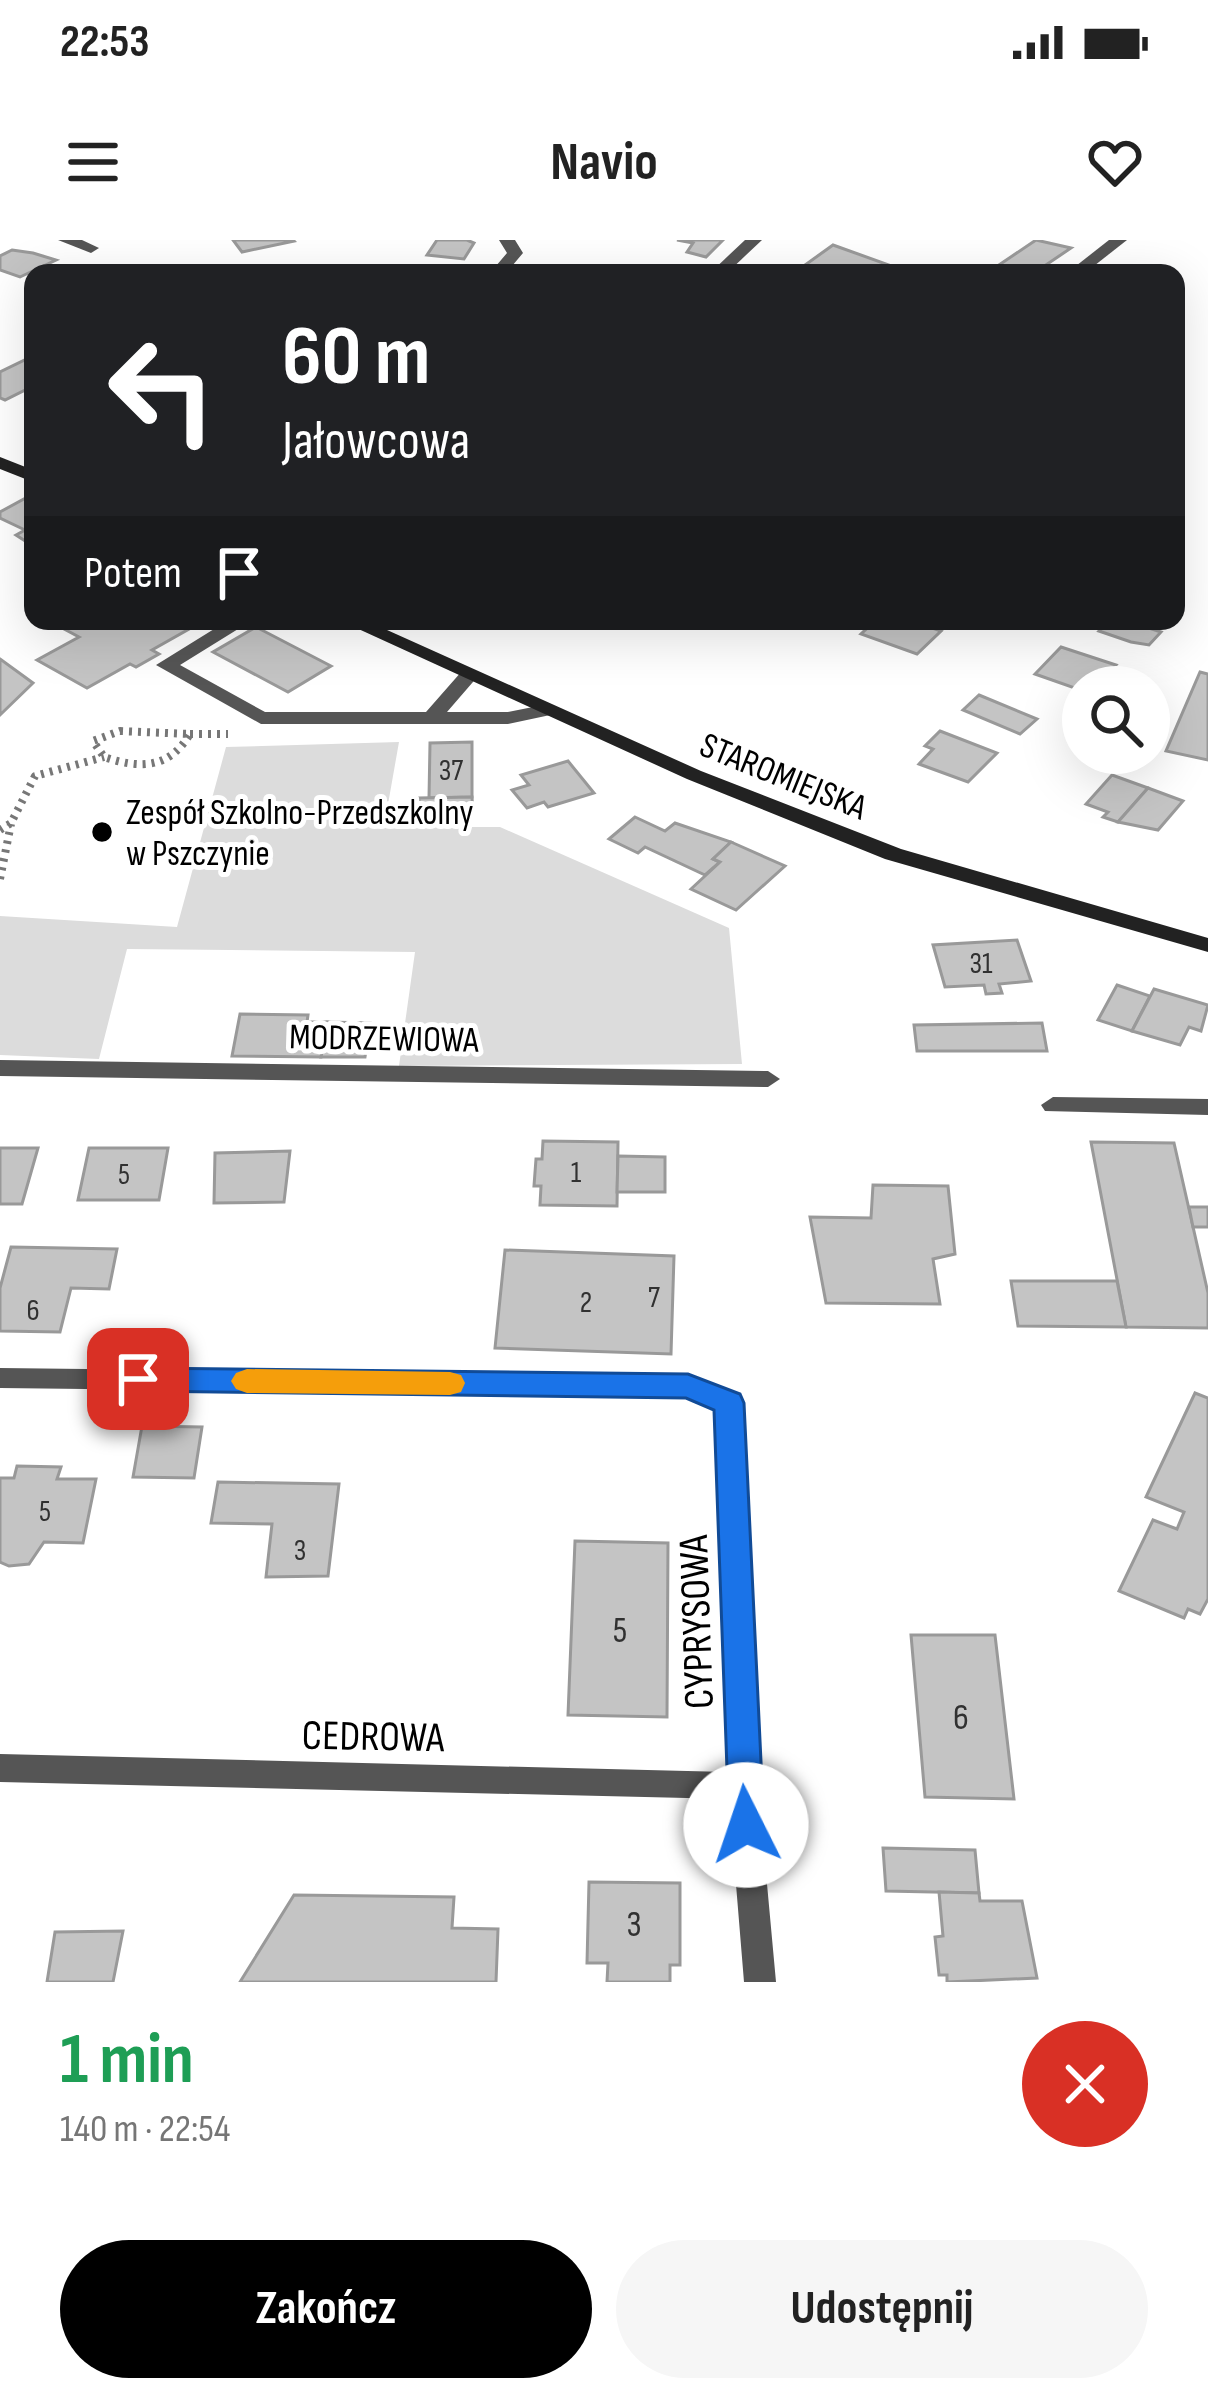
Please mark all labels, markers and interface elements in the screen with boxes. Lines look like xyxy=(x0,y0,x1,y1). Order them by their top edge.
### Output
text: 22:53 xyxy=(60,15,149,70)
icon: menu xyxy=(60,129,126,195)
icon: heart xyxy=(1082,129,1148,195)
text: Navio xyxy=(550,130,658,195)
text: 60 m xyxy=(282,307,430,408)
icon: left xyxy=(84,312,240,468)
text: Jałowcowa xyxy=(282,409,470,474)
icon: arrive xyxy=(206,540,272,606)
text: Potem xyxy=(84,546,182,601)
map controls xyxy=(1062,666,1170,774)
button: search xyxy=(1062,666,1170,774)
street label: STAROMIEJSKA xyxy=(693,724,873,830)
house number: 37 xyxy=(439,753,463,789)
place label: Zespół Szkolno-Przedszkolny w Pszczynie xyxy=(126,792,474,876)
marker: Zespół Szkolno-Przedszkolny w Pszczynie xyxy=(89,819,115,845)
house number: 31 xyxy=(969,946,993,982)
street label: MODRZEWIOWA xyxy=(289,1016,480,1063)
house number: 1 xyxy=(571,1155,582,1191)
house number: 5 xyxy=(118,1157,130,1193)
house number: 7 xyxy=(648,1280,660,1316)
house number: 2 xyxy=(580,1285,592,1321)
house number: 6 xyxy=(26,1293,40,1329)
pin xyxy=(87,1328,189,1430)
icon: arrive xyxy=(105,1346,171,1412)
house number: 5 xyxy=(39,1494,51,1530)
house number: 3 xyxy=(294,1533,306,1569)
street label: CYPRYSOWA xyxy=(669,1533,726,1710)
house number: 5 xyxy=(613,1610,627,1653)
house number: 6 xyxy=(953,1697,969,1740)
street label: CEDROWA xyxy=(301,1711,446,1764)
position arrow xyxy=(683,1762,809,1888)
house number: 3 xyxy=(626,1904,642,1947)
text: 1 min xyxy=(60,2017,194,2104)
button: close xyxy=(1022,2021,1148,2147)
text: 140 m · 22:54 xyxy=(60,2106,230,2153)
button: Zakończ xyxy=(60,2240,592,2378)
button: Udostępnij xyxy=(616,2240,1148,2378)

